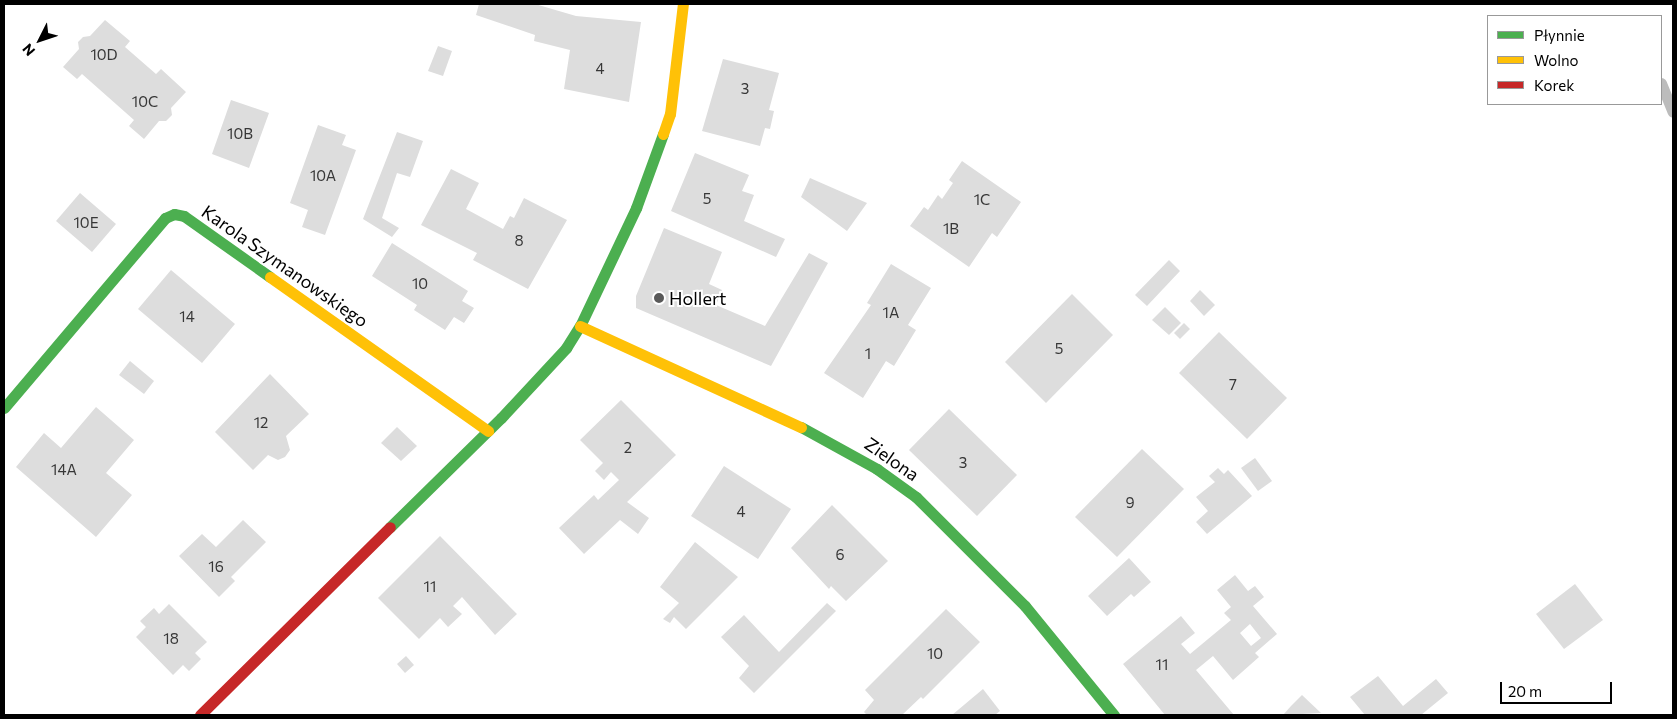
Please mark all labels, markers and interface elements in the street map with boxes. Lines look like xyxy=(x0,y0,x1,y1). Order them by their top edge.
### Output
north arrow xyxy=(15,15,65,65)
legend xyxy=(1487,15,1662,105)
text: Płynnie xyxy=(1534,26,1585,44)
text: N xyxy=(18,41,38,60)
house number: 10D xyxy=(90,46,118,64)
text: Wolno xyxy=(1534,51,1579,69)
house number: 4 xyxy=(596,60,604,78)
text: Korek xyxy=(1534,76,1574,94)
house number: 3 xyxy=(741,80,749,98)
house number: 10C xyxy=(132,93,158,111)
house number: 10B xyxy=(227,125,253,143)
house number: 10A xyxy=(310,167,336,185)
house number: 5 xyxy=(703,190,711,208)
house number: 1C xyxy=(974,191,990,209)
street label: Karola Szymanowskiego xyxy=(198,200,372,332)
house number: 10E xyxy=(73,214,99,232)
house number: 1B xyxy=(943,220,959,238)
house number: 8 xyxy=(514,232,524,250)
house number: 10 xyxy=(412,275,428,293)
place label: Hollert xyxy=(669,287,726,309)
marker: Hollert xyxy=(653,292,665,304)
house number: 1A xyxy=(883,304,899,322)
house number: 14 xyxy=(179,308,195,326)
house number: 5 xyxy=(1055,340,1063,358)
house number: 1 xyxy=(865,345,871,363)
house number: 7 xyxy=(1229,376,1237,394)
house number: 12 xyxy=(254,414,268,432)
street label: Zielona xyxy=(861,433,923,485)
house number: 2 xyxy=(624,439,632,457)
house number: 3 xyxy=(959,454,967,472)
house number: 14A xyxy=(51,461,77,479)
house number: 9 xyxy=(1125,494,1135,512)
house number: 4 xyxy=(737,503,745,521)
house number: 6 xyxy=(835,546,845,564)
house number: 16 xyxy=(208,558,224,576)
house number: 11 xyxy=(424,578,436,596)
house number: 18 xyxy=(163,630,179,648)
house number: 10 xyxy=(927,645,943,663)
house number: 11 xyxy=(1156,656,1168,674)
scale bar xyxy=(1502,672,1614,704)
text: 20 m xyxy=(1508,682,1542,700)

